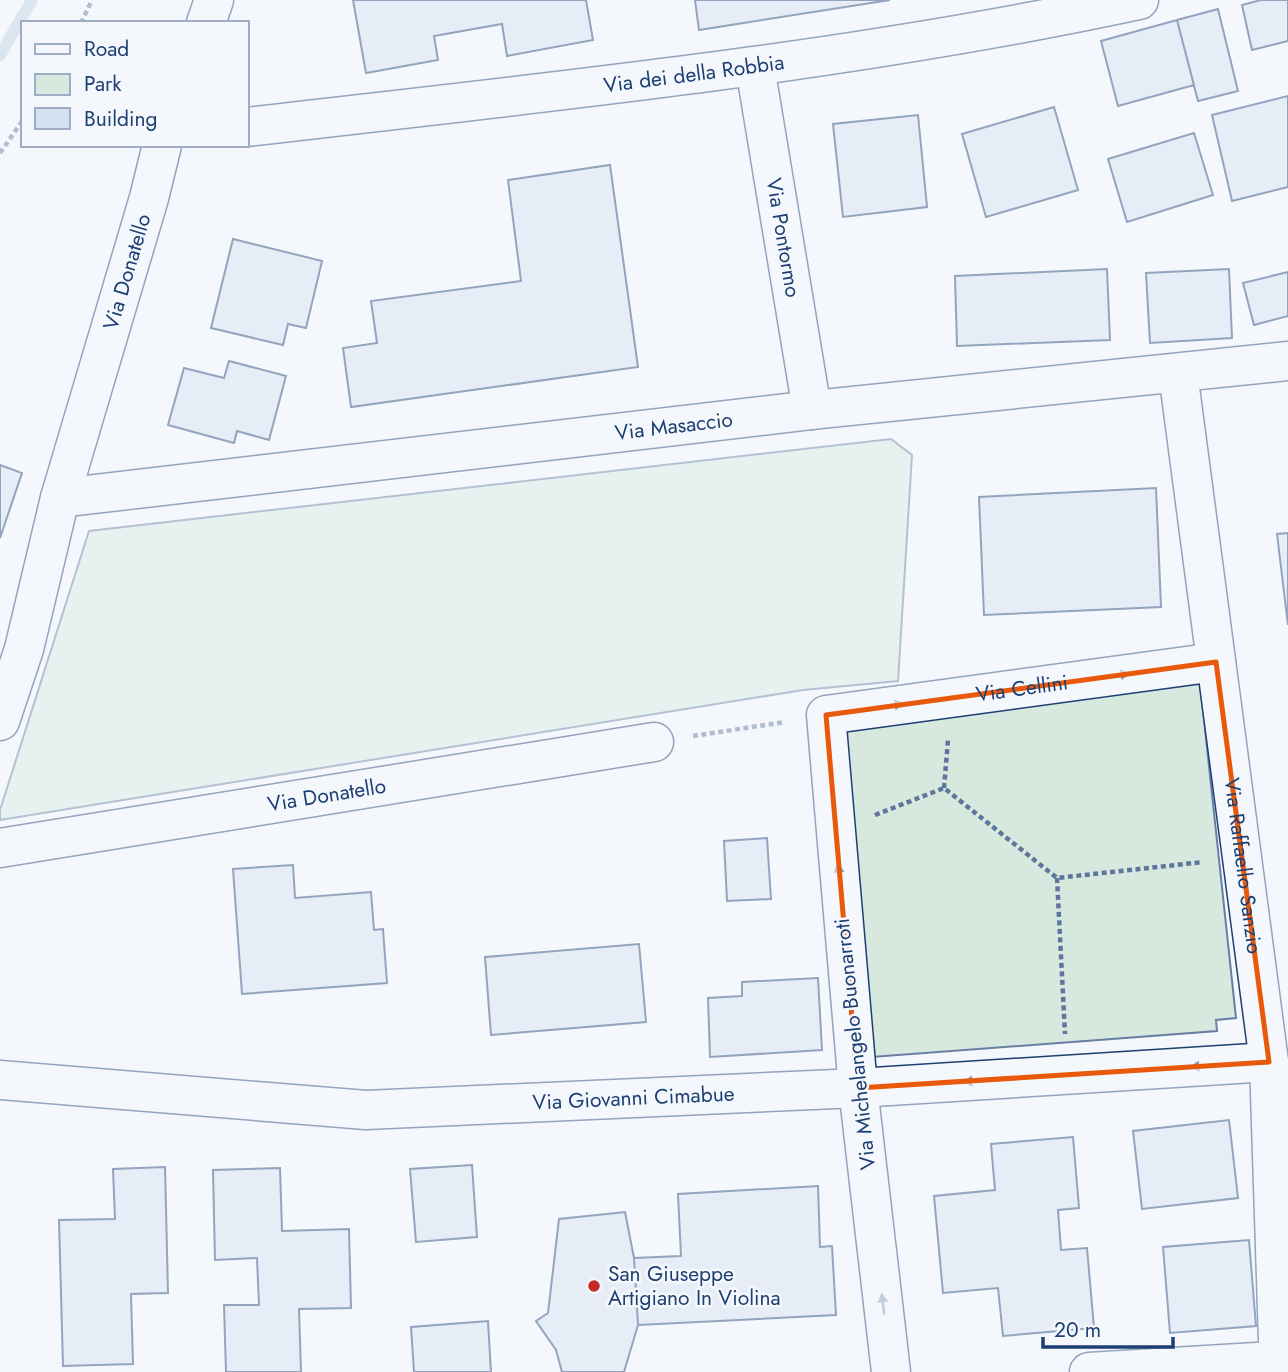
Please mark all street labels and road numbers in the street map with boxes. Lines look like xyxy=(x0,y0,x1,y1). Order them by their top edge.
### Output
street label: Via dei della Robbia xyxy=(602,47,786,100)
street label: Via Pontormo xyxy=(759,176,808,300)
street label: Via Donatello xyxy=(96,210,158,334)
street label: Via Masaccio xyxy=(613,404,734,448)
street label: Via Cellini xyxy=(974,667,1070,709)
street label: Via Donatello xyxy=(265,771,388,819)
street label: Via Raffaello Sanzio xyxy=(1217,776,1270,956)
street label: Via Michelangelo Buonarroti xyxy=(827,917,883,1171)
street label: Via Giovanni Cimabue xyxy=(532,1079,735,1118)

